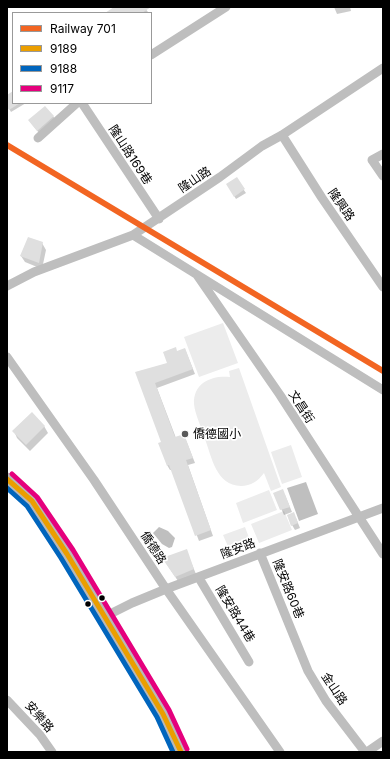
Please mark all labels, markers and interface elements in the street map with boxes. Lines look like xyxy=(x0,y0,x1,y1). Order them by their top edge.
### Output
legend xyxy=(12,12,152,104)
text: Railway 701 xyxy=(50,21,116,36)
text: 9189 xyxy=(50,41,77,56)
text: 9188 xyxy=(50,61,77,76)
text: 9117 xyxy=(50,81,74,96)
street label: 隆山路169巷 xyxy=(106,123,154,187)
street label: 隆山路 xyxy=(176,164,214,196)
street label: 隆興路 xyxy=(325,186,357,224)
street label: 文昌街 xyxy=(285,388,317,426)
place label: 僑德國小 xyxy=(193,427,241,441)
marker: 僑德國小 xyxy=(180,429,190,439)
street label: 僑德路 xyxy=(137,529,169,567)
street label: 隆安路 xyxy=(219,536,257,562)
street label: 隆安路60巷 xyxy=(270,557,306,621)
street label: 隆安路44巷 xyxy=(212,583,258,645)
unlabelled marker xyxy=(97,593,107,603)
unlabelled marker xyxy=(83,599,93,609)
street label: 金山路 xyxy=(318,670,350,708)
street label: 安樂路 xyxy=(22,699,56,735)

